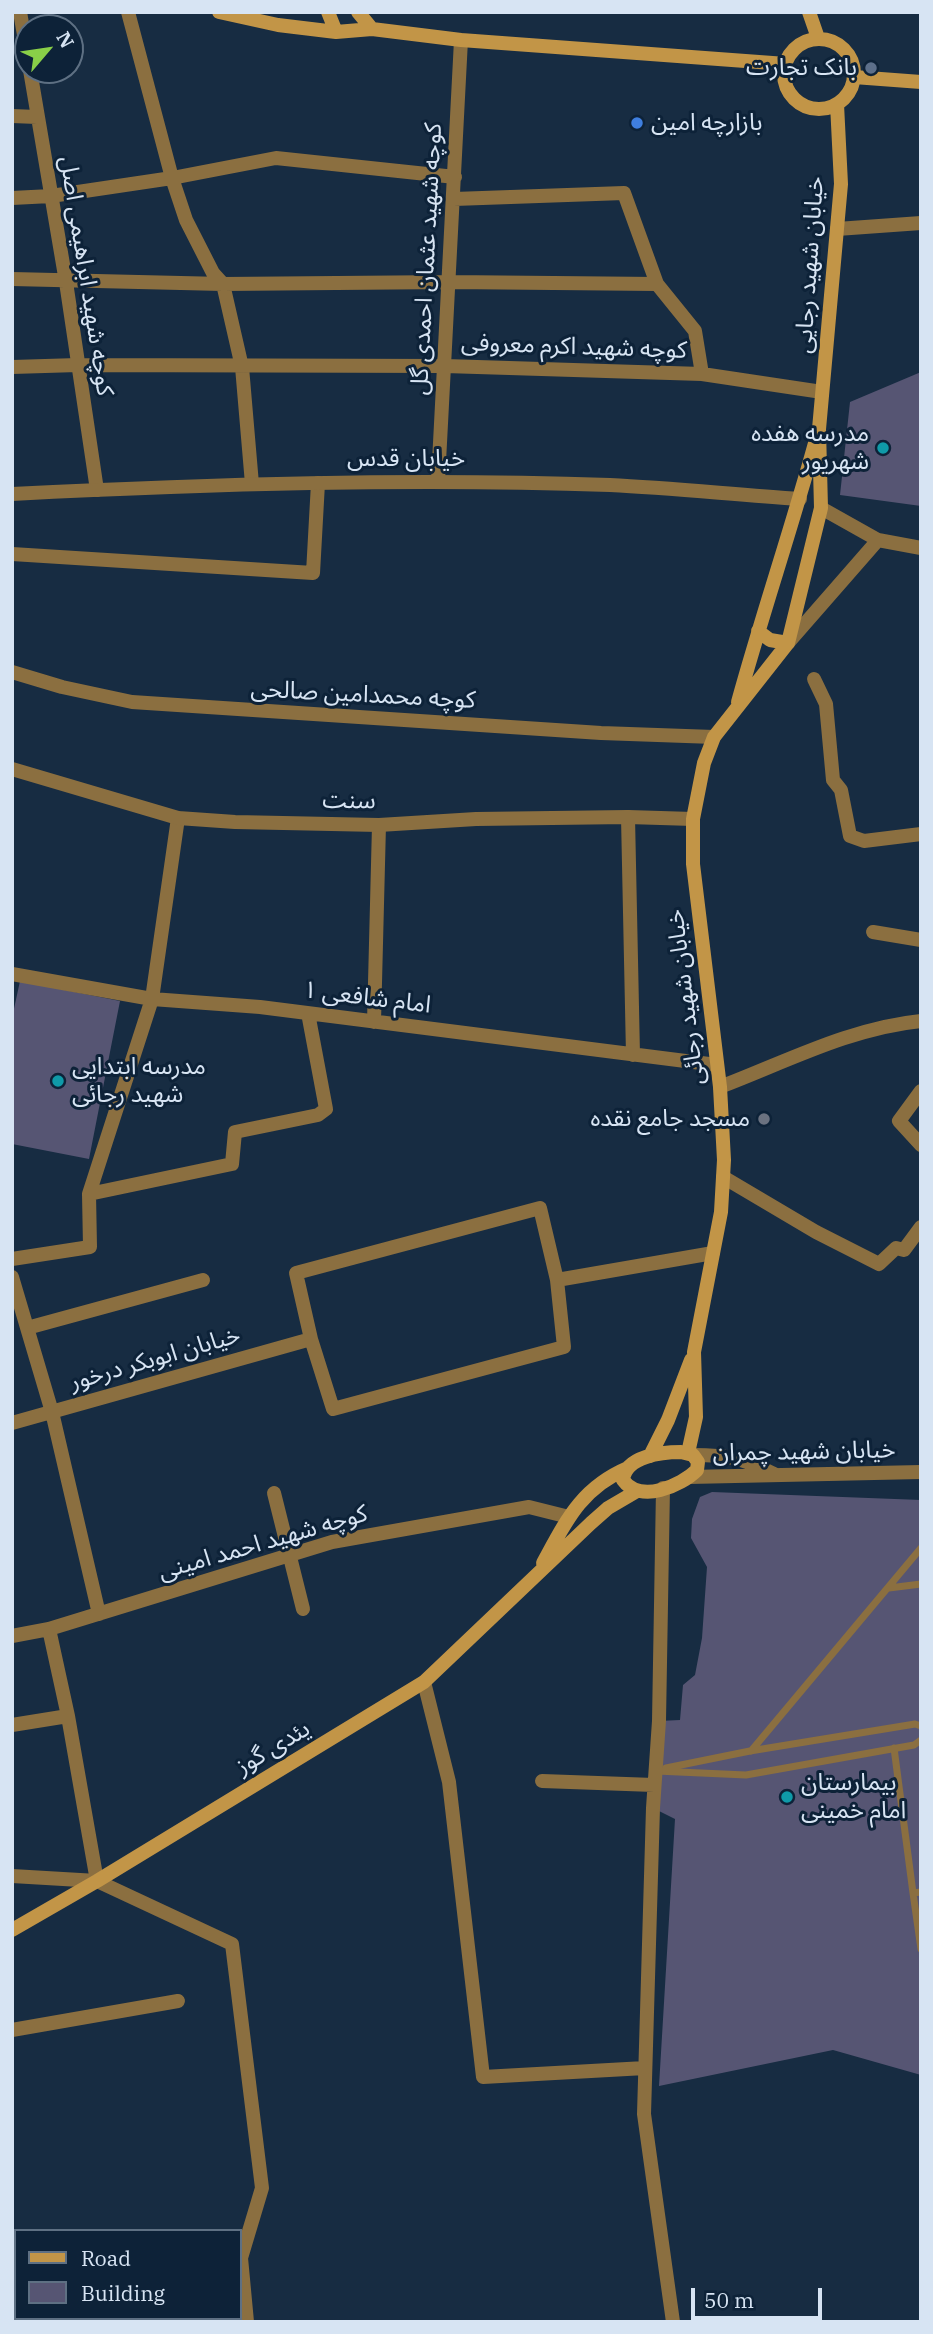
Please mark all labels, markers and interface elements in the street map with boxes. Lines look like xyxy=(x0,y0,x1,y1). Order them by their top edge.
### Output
north arrow xyxy=(14,14,84,84)
text: N xyxy=(51,27,80,52)
place label: بانک تجارت xyxy=(746,54,857,82)
marker: بانک تجارت xyxy=(863,60,879,76)
place label: بازارچه امین xyxy=(651,109,762,137)
marker: بازارچه امین xyxy=(629,115,645,131)
street label: کوچه شهید عثمان احمدی گل xyxy=(405,122,449,396)
street label: کوچه شهید ابراهیمی اصل xyxy=(53,154,119,398)
street label: خیابان شهید رجایی xyxy=(789,175,831,355)
street label: کوچه شهید اکرم معروفی xyxy=(461,329,687,365)
place label: مدرسه هفده شهریور xyxy=(751,420,869,476)
marker: مدرسه هفده شهریور xyxy=(875,440,891,456)
street label: خیابان قدس xyxy=(347,445,465,473)
street label: کوچه محمدامین صالحی xyxy=(250,675,476,715)
street label: سنت xyxy=(322,786,376,816)
street label: خیابان شهید رجائی xyxy=(661,907,711,1087)
street label: امام شافعی ۱ xyxy=(301,976,433,1020)
place label: مدرسه ابتدایی شهید رجائی xyxy=(72,1053,206,1109)
marker: مدرسه ابتدایی شهید رجائی xyxy=(50,1073,66,1089)
place label: مسجد جامع نقده xyxy=(591,1105,750,1133)
marker: مسجد جامع نقده xyxy=(756,1111,772,1127)
street label: خیابان ابوبکر درخور xyxy=(66,1321,244,1397)
street label: خیابان شهید چمران xyxy=(712,1436,896,1468)
street label: کوچه شهید احمد امینی xyxy=(155,1499,371,1587)
street label: یئدی گوز xyxy=(230,1715,316,1781)
place label: بیمارستان امام خمینی xyxy=(801,1769,906,1825)
marker: بیمارستان امام خمینی xyxy=(779,1789,795,1805)
legend xyxy=(14,2229,242,2320)
text: Road xyxy=(81,2244,131,2272)
scale bar xyxy=(695,2274,826,2318)
text: Building xyxy=(81,2279,165,2307)
text: 50 m xyxy=(704,2286,754,2314)

